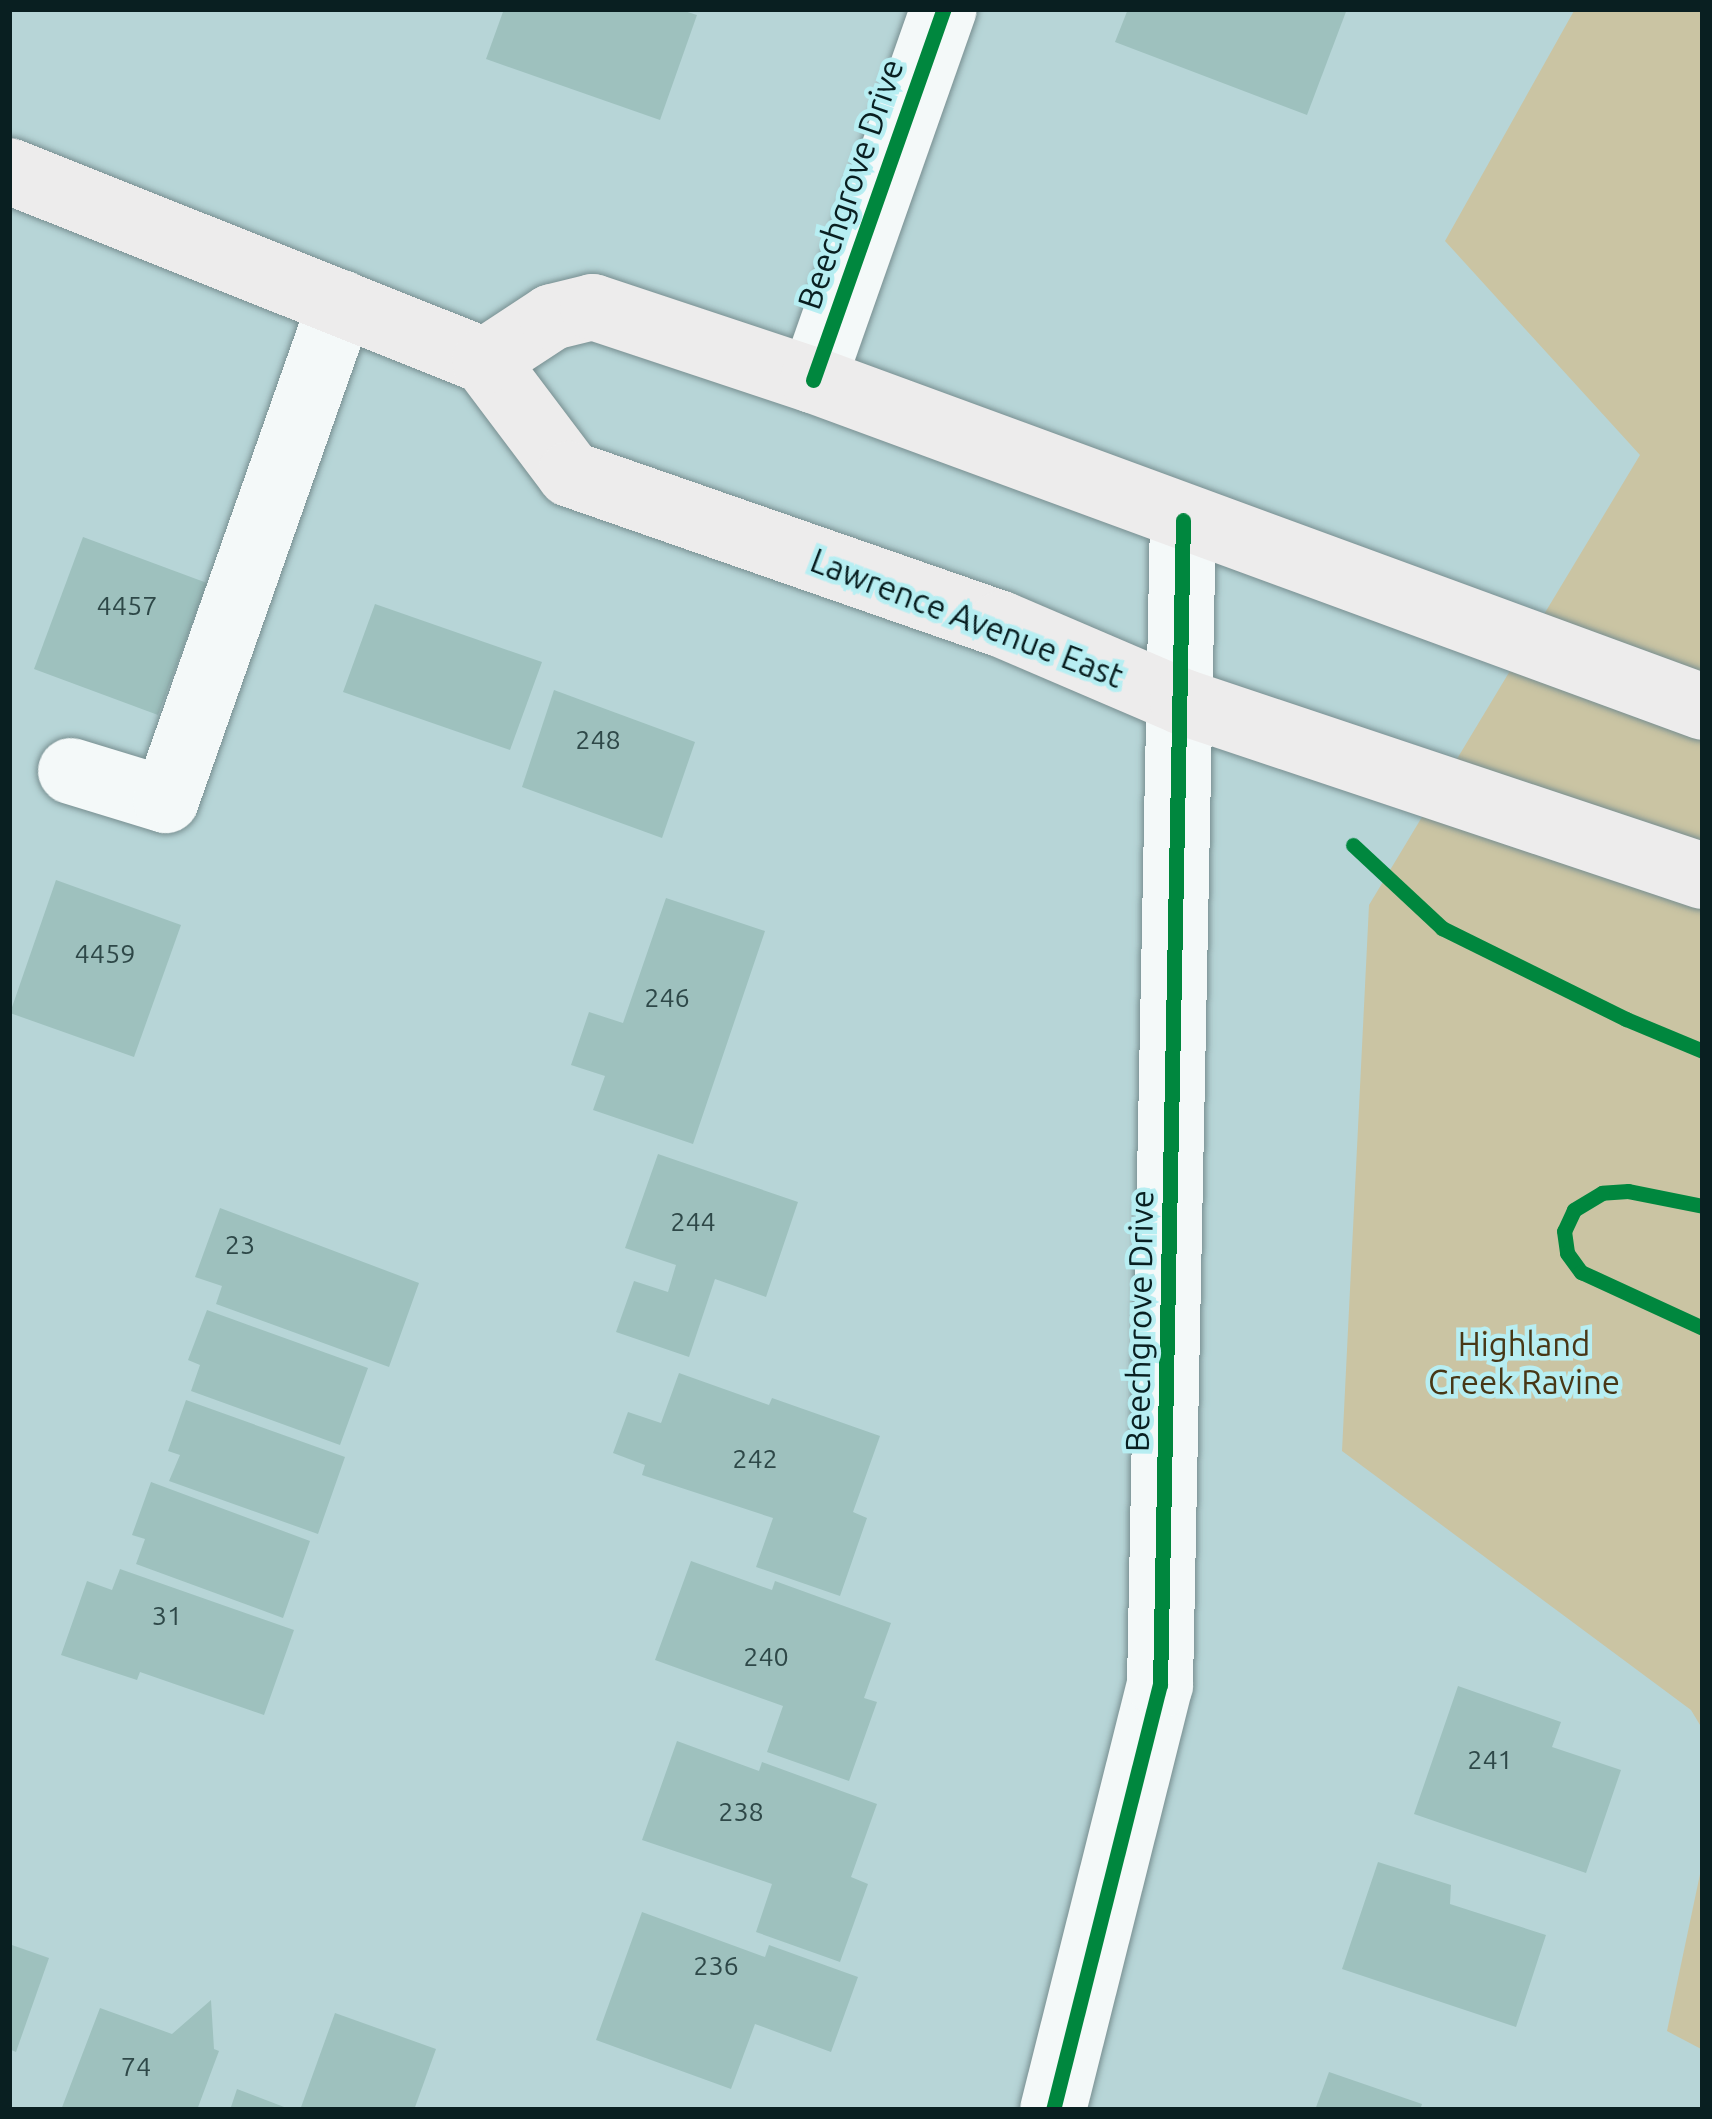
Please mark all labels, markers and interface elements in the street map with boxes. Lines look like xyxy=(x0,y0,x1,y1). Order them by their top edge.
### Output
street label: Beechgrove Drive xyxy=(789,54,911,314)
street label: Lawrence Avenue East xyxy=(805,540,1129,696)
house number: 4457 xyxy=(97,590,157,622)
house number: 248 xyxy=(575,724,621,756)
house number: 4459 xyxy=(75,938,135,970)
house number: 246 xyxy=(644,982,690,1014)
street label: Beechgrove Drive xyxy=(1117,1190,1161,1452)
house number: 244 xyxy=(670,1206,716,1238)
house number: 23 xyxy=(225,1229,255,1261)
park label: Highland Creek Ravine xyxy=(1428,1324,1620,1402)
house number: 242 xyxy=(732,1443,778,1475)
house number: 31 xyxy=(152,1600,182,1632)
house number: 240 xyxy=(743,1641,789,1673)
house number: 241 xyxy=(1467,1744,1513,1776)
house number: 238 xyxy=(718,1796,764,1828)
house number: 236 xyxy=(693,1950,739,1982)
house number: 74 xyxy=(121,2051,151,2083)

